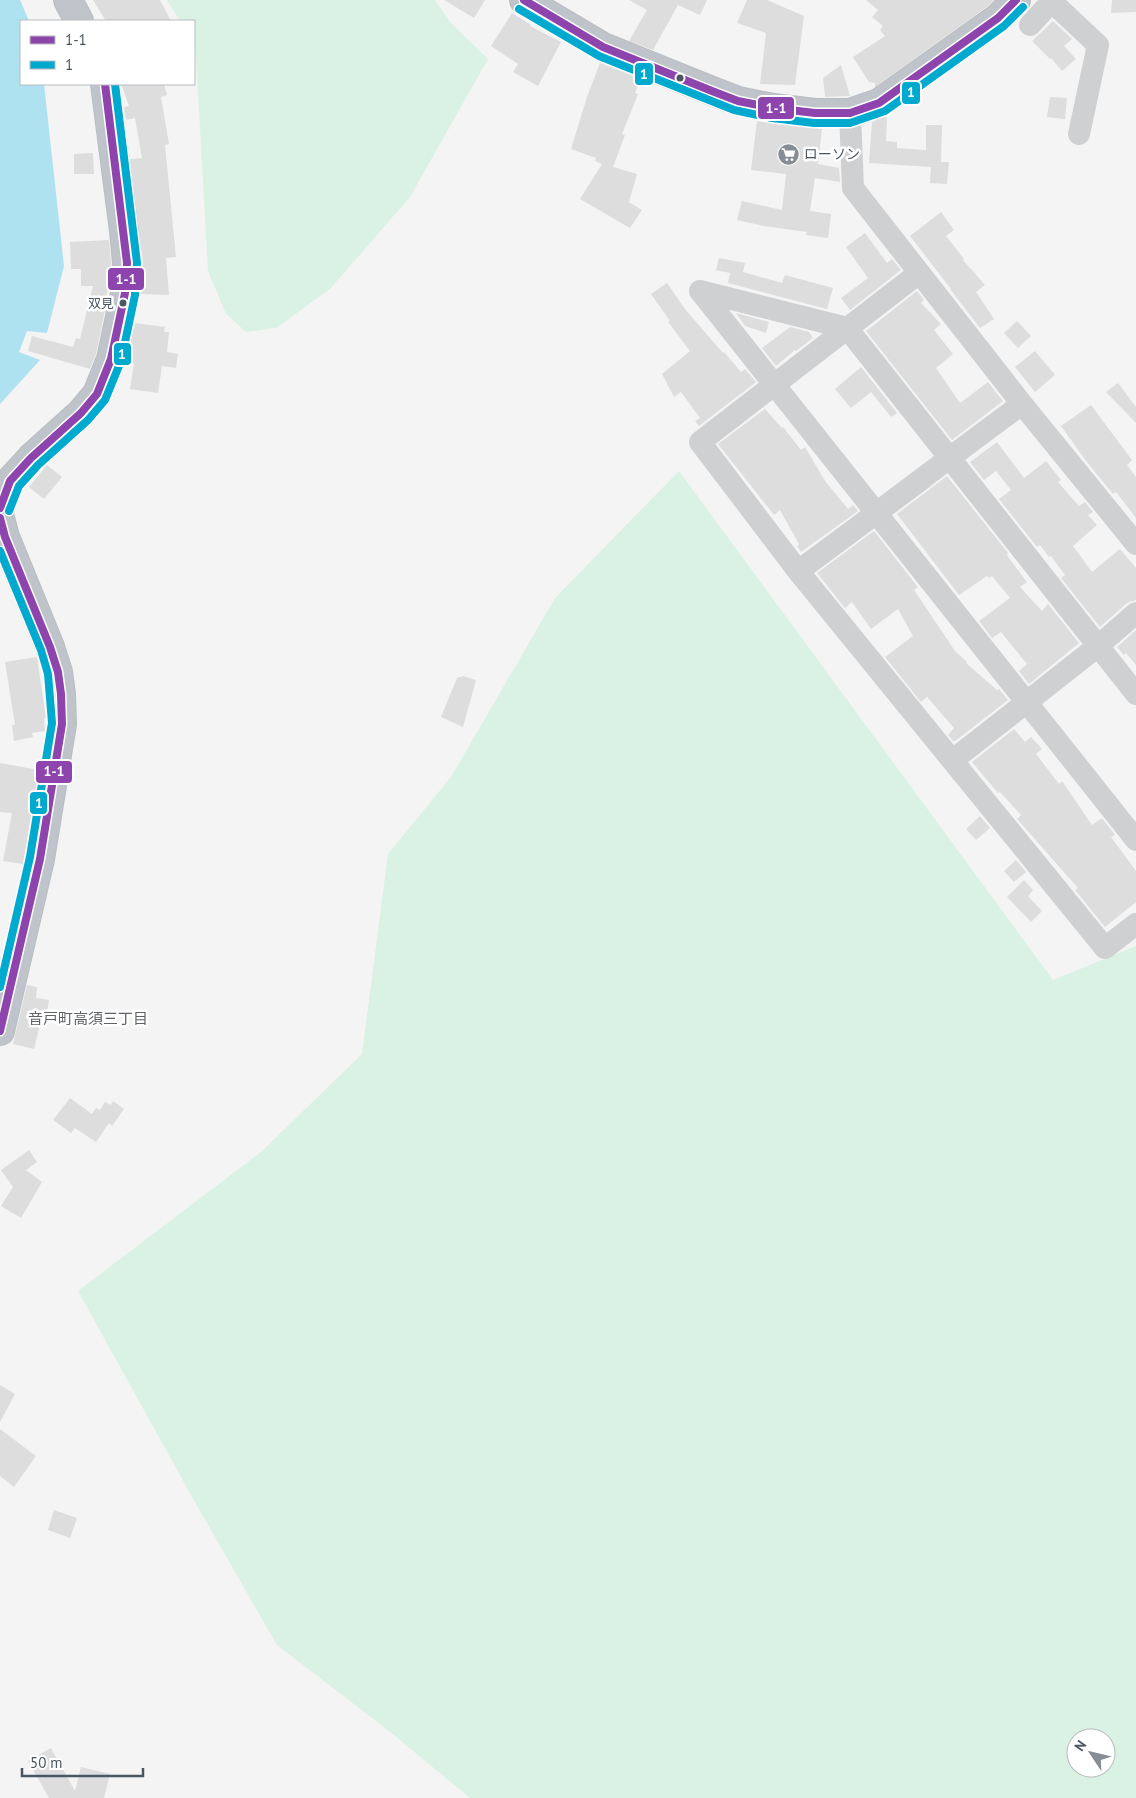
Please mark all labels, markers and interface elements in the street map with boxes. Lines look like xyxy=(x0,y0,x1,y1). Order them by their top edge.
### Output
legend xyxy=(20,20,195,85)
text: 1-1 xyxy=(65,30,87,49)
text: 1 xyxy=(65,55,73,74)
line badge: 1 xyxy=(634,62,654,86)
text: 1 xyxy=(640,65,648,83)
unlabelled marker xyxy=(675,73,685,83)
line badge: 1 xyxy=(901,81,921,105)
text: 1 xyxy=(907,83,915,101)
line badge: 1-1 xyxy=(757,96,795,120)
text: 1-1 xyxy=(766,99,786,117)
supermarket icon: ローソン xyxy=(776,142,800,166)
place label: ローソン xyxy=(804,145,860,163)
line badge: 1-1 xyxy=(107,267,145,291)
text: 1-1 xyxy=(116,270,136,288)
place label: 双見 xyxy=(88,295,114,312)
marker: 双見 xyxy=(118,298,128,308)
line badge: 1 xyxy=(113,342,132,366)
text: 1 xyxy=(118,345,126,363)
line badge: 1-1 xyxy=(35,760,73,784)
text: 1-1 xyxy=(44,762,64,780)
line badge: 1 xyxy=(29,791,48,815)
text: 1 xyxy=(35,794,43,812)
district label: 音戸町高須三丁目 xyxy=(28,1009,148,1028)
north arrow xyxy=(1066,1728,1116,1778)
text: N xyxy=(1070,1737,1090,1754)
scale bar xyxy=(22,1746,144,1778)
text: 50 m xyxy=(30,1753,63,1772)

